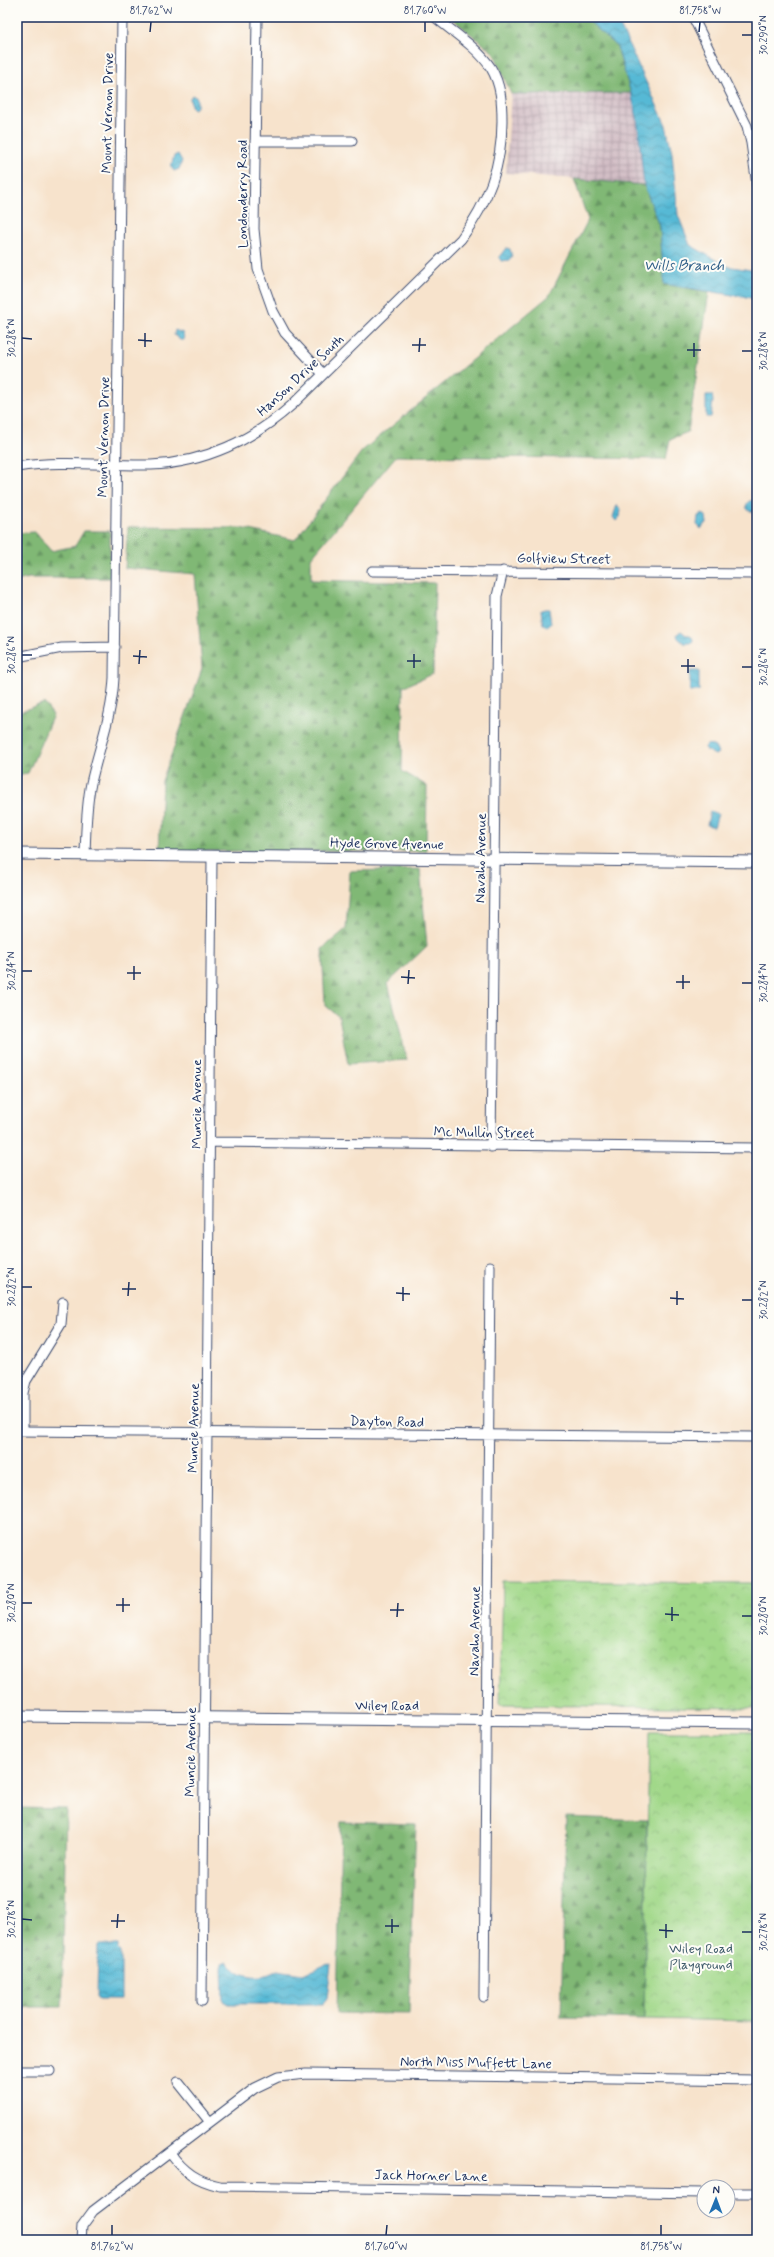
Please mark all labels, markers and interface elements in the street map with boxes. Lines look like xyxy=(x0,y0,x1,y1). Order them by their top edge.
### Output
text: 81.762°W xyxy=(130,4,172,18)
text: 81.760°W xyxy=(404,4,446,18)
text: 81.758°W xyxy=(679,4,721,18)
text: 30.290°N xyxy=(757,15,771,55)
street label: Mount Vernon Drive xyxy=(98,52,118,174)
street label: Londonderry Road xyxy=(234,140,252,248)
water label: Wills Branch xyxy=(644,256,725,276)
text: 30.288°N xyxy=(5,318,19,357)
street label: Hanson Drive South xyxy=(253,331,348,421)
text: 30.288°N xyxy=(757,331,771,370)
street label: Mount Vernon Drive xyxy=(94,376,114,498)
street label: Golfview Street xyxy=(517,549,612,569)
text: 30.286°N xyxy=(5,636,19,674)
text: 30.286°N xyxy=(757,648,771,686)
street label: Navaho Avenue xyxy=(471,813,491,903)
street label: Hyde Grove Avenue xyxy=(330,834,444,854)
text: 30.284°N xyxy=(5,951,19,990)
text: 30.284°N xyxy=(757,963,771,1002)
street label: Muncie Avenue xyxy=(188,1059,206,1149)
street label: Mc Mullin Street xyxy=(433,1123,535,1143)
text: 30.282°N xyxy=(5,1267,19,1306)
text: 30.282°N xyxy=(757,1280,771,1319)
street label: Muncie Avenue xyxy=(184,1383,204,1473)
street label: Dayton Road xyxy=(350,1412,424,1432)
text: 30.280°N xyxy=(5,1583,19,1623)
street label: Navaho Avenue xyxy=(465,1586,485,1676)
text: 30.280°N xyxy=(757,1596,771,1636)
street label: Wiley Road xyxy=(355,1697,419,1715)
street label: Muncie Avenue xyxy=(181,1707,201,1797)
text: 30.278°N xyxy=(5,1900,19,1938)
text: 30.278°N xyxy=(757,1913,771,1951)
park label: Wiley Road Playground xyxy=(669,1940,733,1974)
street label: North Miss Muffett Lane xyxy=(400,2053,552,2073)
street label: Jack Horner Lane xyxy=(374,2166,488,2186)
north arrow xyxy=(696,2179,736,2219)
text: N xyxy=(712,2183,720,2197)
text: 81.762°W xyxy=(91,2240,133,2254)
text: 81.760°W xyxy=(365,2240,407,2254)
text: 81.758°W xyxy=(640,2240,682,2254)

